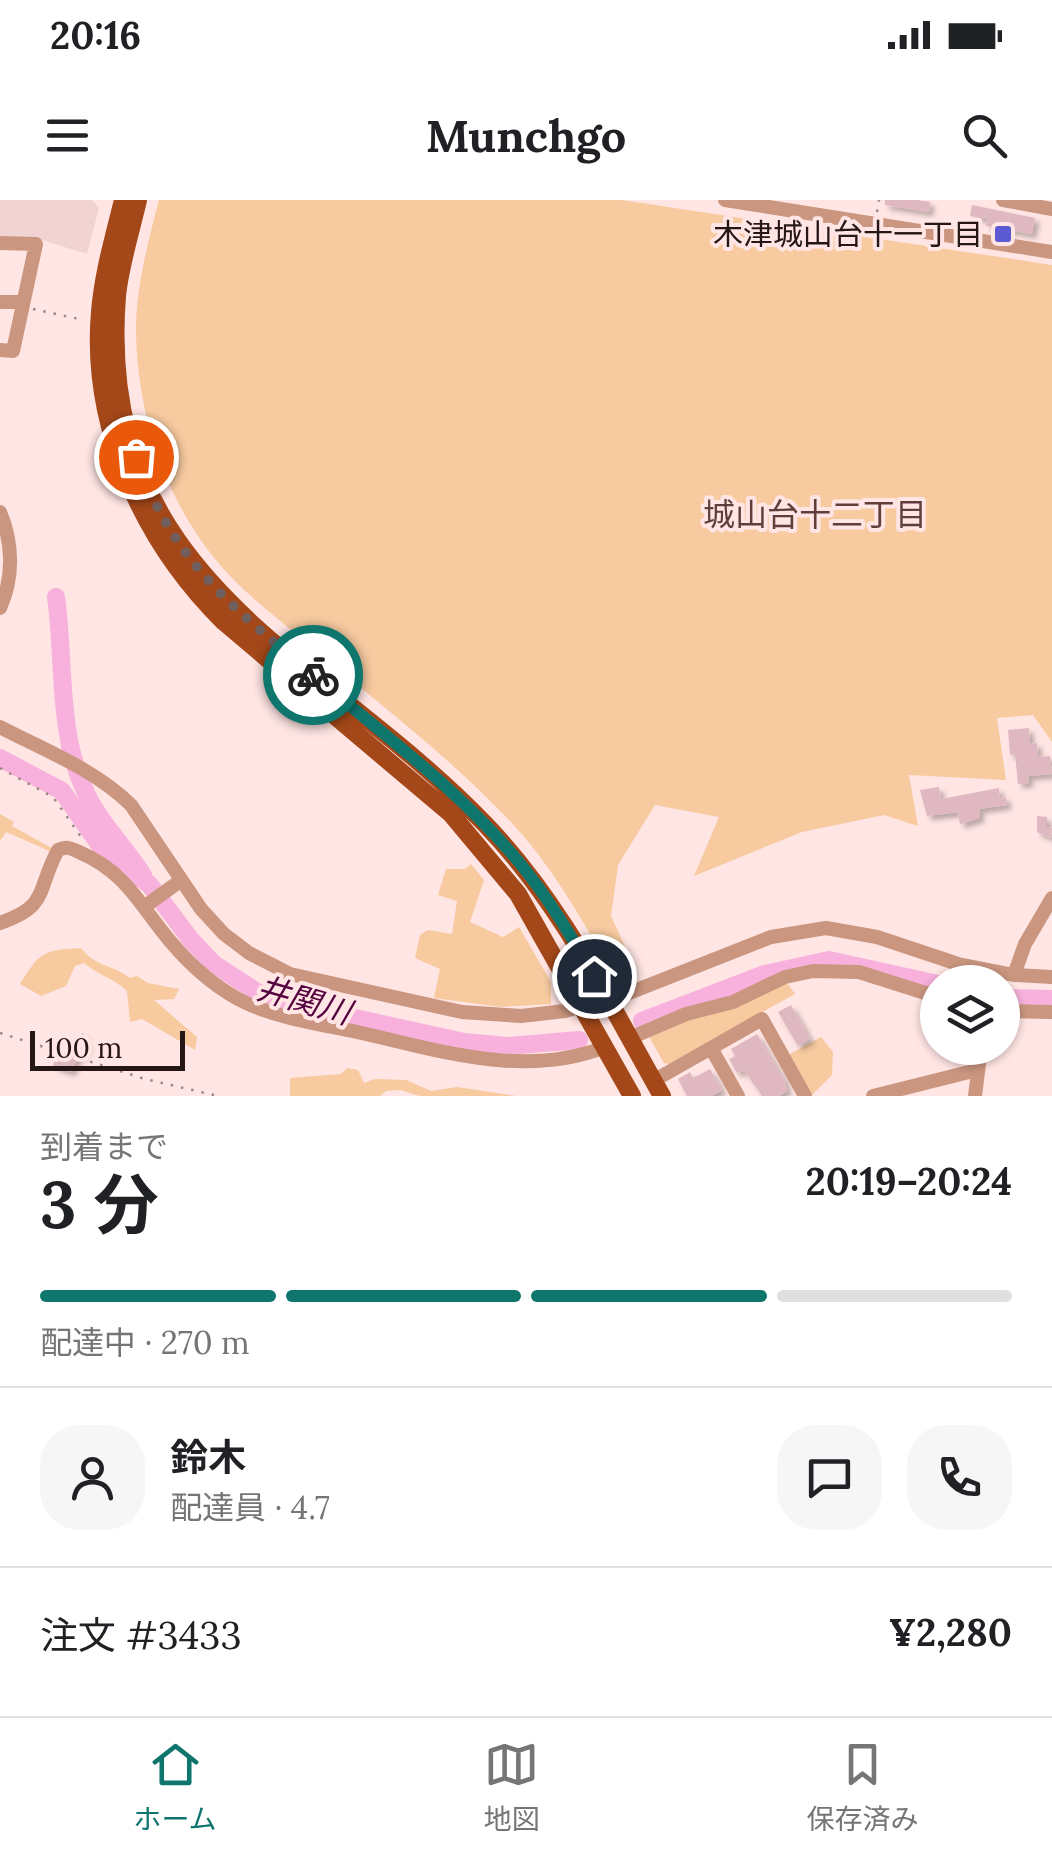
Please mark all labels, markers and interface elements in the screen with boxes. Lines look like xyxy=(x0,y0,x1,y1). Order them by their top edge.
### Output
text: 20:16 xyxy=(50,11,141,59)
text: Munchgo xyxy=(426,107,626,164)
icon: menu xyxy=(40,108,95,163)
icon: search xyxy=(957,108,1012,163)
place label: 木津城山台十一丁目 xyxy=(713,215,983,253)
marker: 木津城山台十一丁目 xyxy=(992,223,1014,245)
pin xyxy=(94,415,179,500)
icon: bag xyxy=(109,430,164,485)
district label: 城山台十二丁目 xyxy=(703,494,927,535)
courier xyxy=(263,625,363,725)
icon: bike xyxy=(286,648,341,703)
pin xyxy=(552,934,637,1019)
icon: home xyxy=(567,949,622,1004)
map controls xyxy=(920,965,1020,1065)
button: layers xyxy=(920,965,1020,1065)
water label: 井関川 xyxy=(252,967,359,1034)
scale bar xyxy=(30,1026,185,1070)
text: 100 m xyxy=(45,1030,122,1066)
text: 到着まで xyxy=(40,1126,168,1167)
text: 20:19–20:24 xyxy=(806,1157,1012,1205)
text: 3 分 xyxy=(40,1163,159,1246)
text: 配達中 · 270 m xyxy=(40,1322,250,1363)
button: person xyxy=(40,1425,145,1530)
button: chat xyxy=(777,1425,882,1530)
button: phone xyxy=(907,1425,1012,1530)
text: 鈴木 xyxy=(170,1433,246,1481)
text: 配達員 · 4.7 xyxy=(170,1487,330,1528)
text: ¥2,280 xyxy=(889,1608,1012,1656)
text: 注文 #3433 xyxy=(40,1611,242,1659)
tab: ホーム xyxy=(133,1737,217,1837)
tab: 地図 xyxy=(484,1737,540,1837)
tab: 保存済み xyxy=(806,1737,919,1837)

